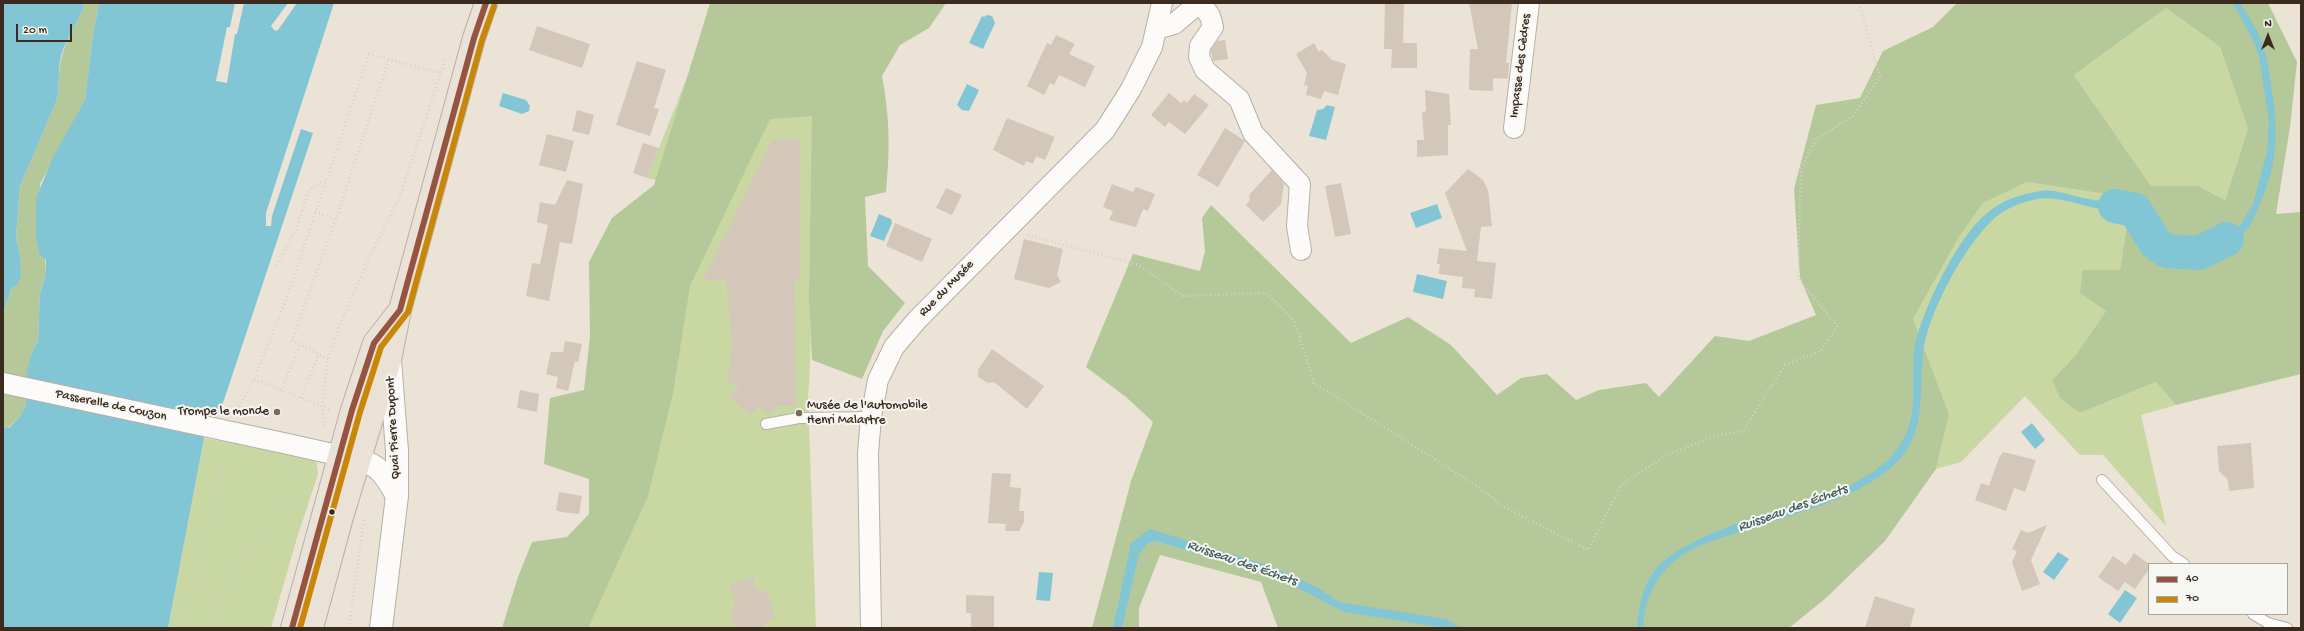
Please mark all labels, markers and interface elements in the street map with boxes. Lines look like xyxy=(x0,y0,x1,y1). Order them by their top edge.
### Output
street label: Impasse des Cèdres xyxy=(1507,13,1535,119)
scale bar xyxy=(18,16,74,42)
north arrow xyxy=(2248,16,2288,56)
text: N xyxy=(2264,18,2272,30)
text: 20 m xyxy=(23,24,47,38)
street label: Rue du Musée xyxy=(916,257,978,321)
street label: Quai Pierre Dupont xyxy=(384,376,404,480)
street label: Passerelle de Couzon xyxy=(54,387,168,425)
place label: Musée de l'automobile Henri Malartre xyxy=(807,398,928,429)
place label: Trompe le monde xyxy=(178,404,269,420)
marker: Trompe le monde xyxy=(272,407,282,417)
marker: Musée de l'automobile Henri Malartre xyxy=(794,408,804,418)
water label: Ruisseau des Échets xyxy=(1736,481,1850,537)
unlabelled marker xyxy=(327,507,337,517)
water label: Ruisseau des Échets xyxy=(1185,537,1299,591)
legend xyxy=(2148,563,2288,615)
text: 40 xyxy=(2186,572,2199,586)
text: 70 xyxy=(2186,592,2199,606)

